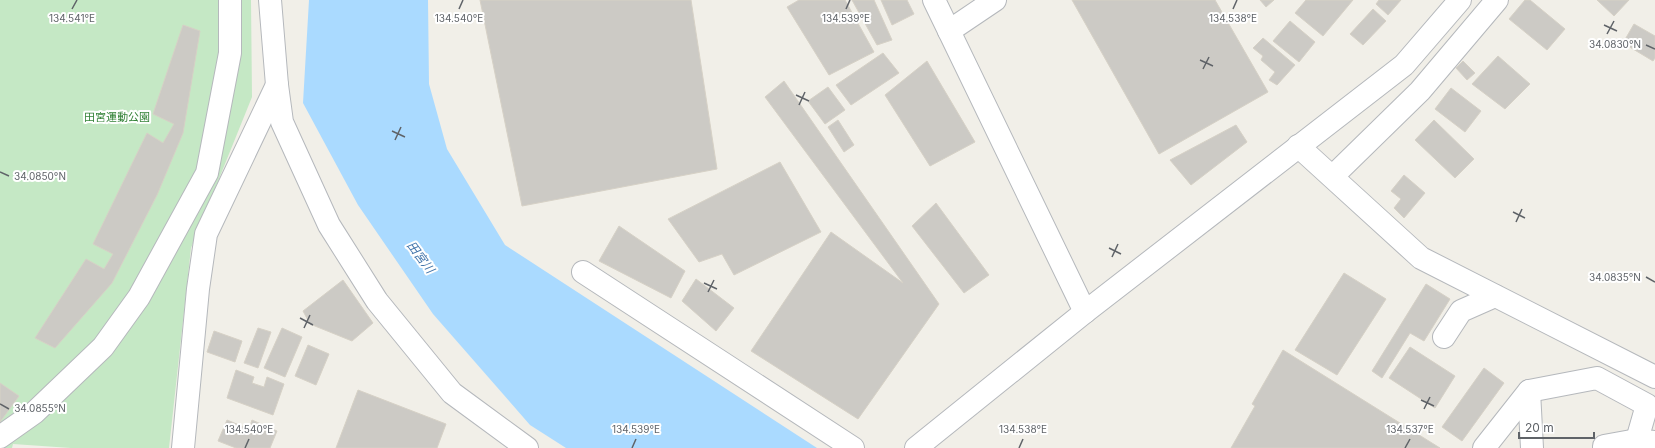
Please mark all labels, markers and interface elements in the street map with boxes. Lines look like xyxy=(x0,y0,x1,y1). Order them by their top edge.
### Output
text: 134.541°E xyxy=(49,12,95,24)
text: 134.540°E xyxy=(435,12,483,24)
text: 134.539°E xyxy=(822,12,870,24)
text: 134.538°E xyxy=(1209,12,1257,24)
text: 34.0830°N xyxy=(1589,38,1641,50)
park label: 田宮運動公園 xyxy=(84,110,150,124)
text: 34.0850°N xyxy=(14,170,66,182)
water label: 田宮川 xyxy=(404,238,439,277)
text: 34.0835°N xyxy=(1589,271,1641,283)
text: 34.0855°N xyxy=(14,402,66,414)
scale bar xyxy=(1519,414,1594,440)
text: 20 m xyxy=(1525,420,1554,435)
text: 134.540°E xyxy=(225,423,273,435)
text: 134.539°E xyxy=(612,423,660,435)
text: 134.538°E xyxy=(999,423,1047,435)
text: 134.537°E xyxy=(1386,423,1434,435)

